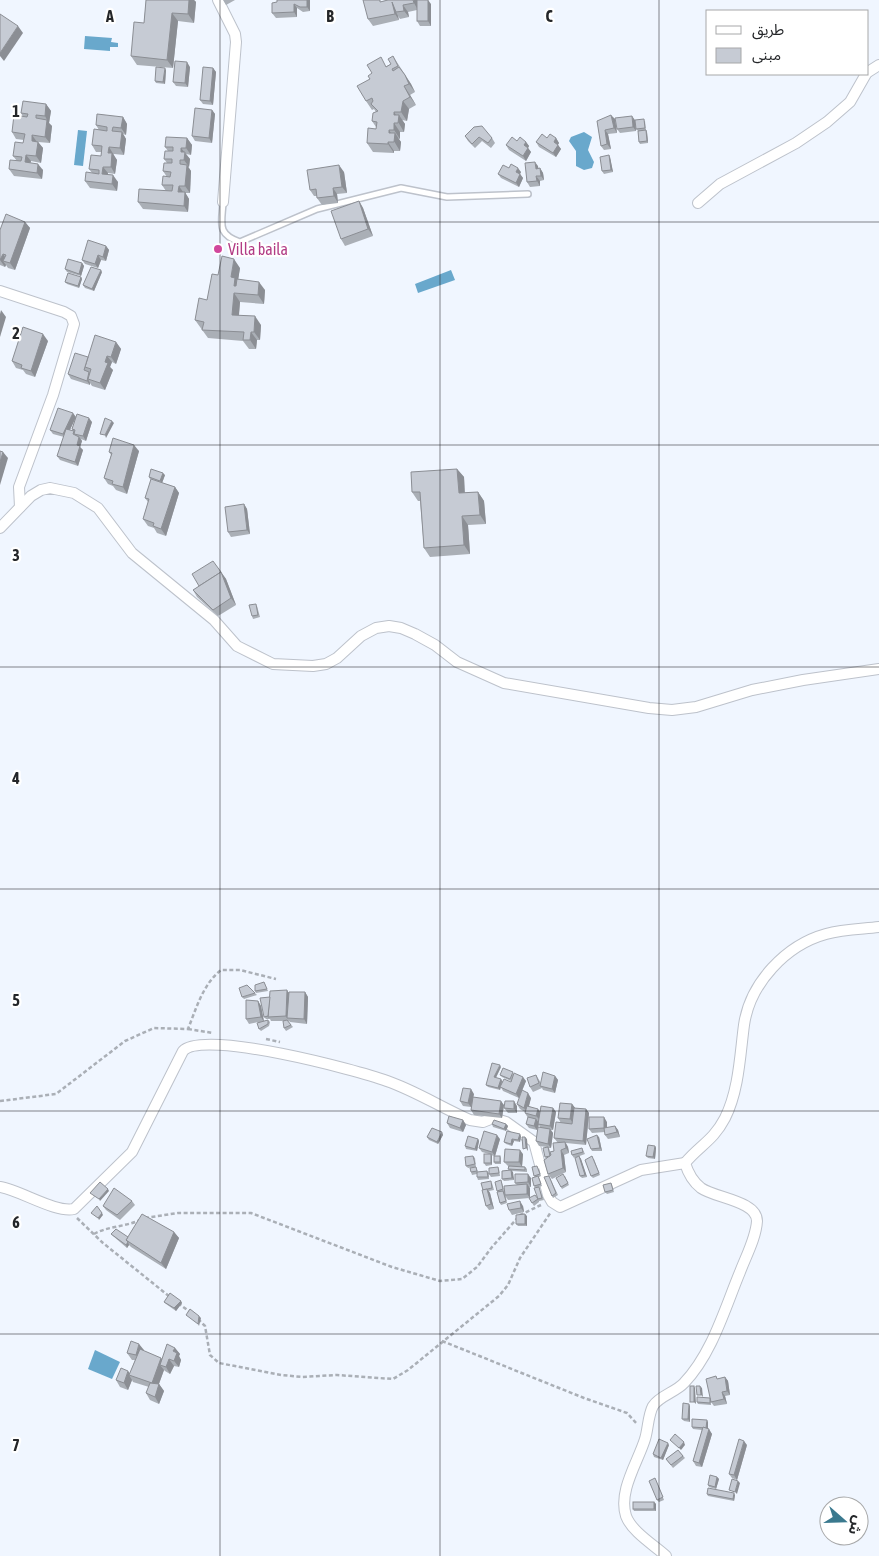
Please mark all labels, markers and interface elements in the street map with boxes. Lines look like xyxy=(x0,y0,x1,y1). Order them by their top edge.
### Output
text: A xyxy=(105,7,114,25)
text: B xyxy=(326,7,334,25)
text: C xyxy=(545,7,553,25)
legend xyxy=(706,10,869,75)
text: طريق xyxy=(752,21,784,40)
text: مبنى xyxy=(752,46,781,64)
text: 1 xyxy=(12,102,20,120)
place label: Villa baila xyxy=(228,240,288,258)
marker: Villa baila xyxy=(212,243,224,255)
text: 2 xyxy=(12,324,20,342)
text: 3 xyxy=(12,546,20,564)
text: 4 xyxy=(11,769,20,787)
text: 5 xyxy=(12,991,20,1009)
text: 6 xyxy=(12,1213,20,1231)
text: 7 xyxy=(12,1436,20,1454)
north arrow xyxy=(819,1496,869,1546)
text: ش xyxy=(845,1514,867,1537)

